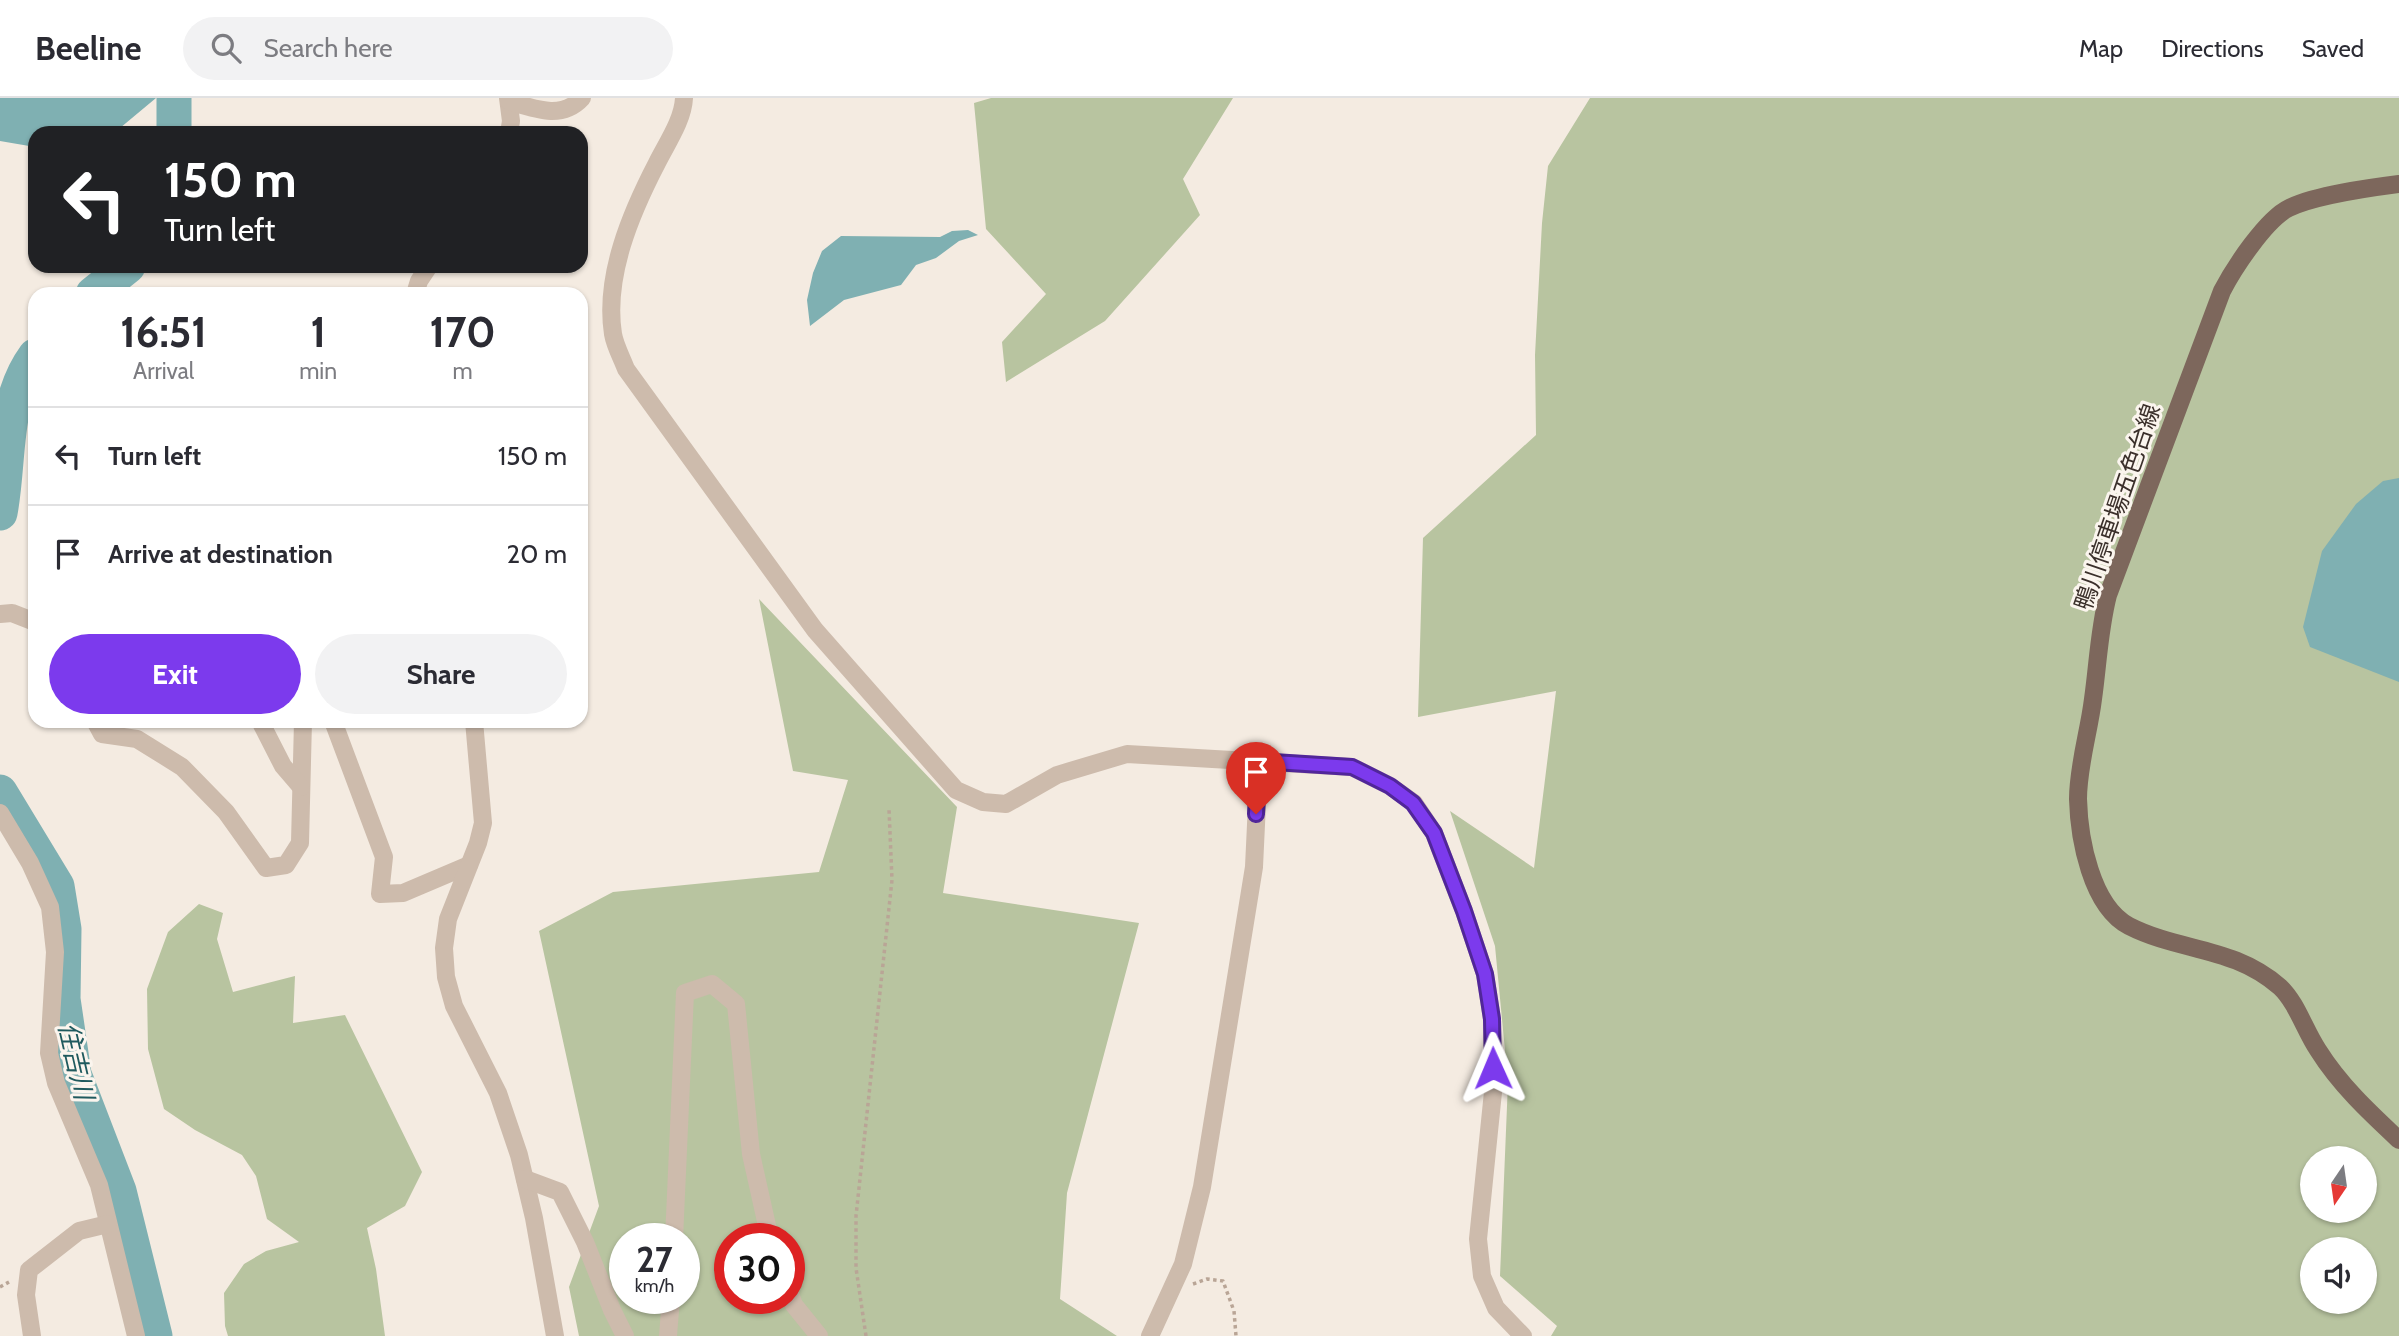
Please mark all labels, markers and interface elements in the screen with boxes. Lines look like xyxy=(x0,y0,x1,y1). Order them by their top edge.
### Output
search box xyxy=(183,17,673,80)
text: Beeline xyxy=(35,28,141,68)
icon: search xyxy=(207,29,245,67)
text: Search here xyxy=(263,32,393,64)
text: Map xyxy=(2079,34,2123,63)
text: Directions xyxy=(2161,34,2264,63)
text: Saved xyxy=(2302,34,2364,63)
text: 150 m xyxy=(164,150,297,209)
icon: left xyxy=(49,154,140,245)
text: Turn left xyxy=(164,210,275,249)
text: 16:51 xyxy=(120,306,207,358)
text: 1 xyxy=(310,306,326,358)
text: 170 xyxy=(429,306,496,358)
text: Arrival xyxy=(133,357,194,385)
text: min xyxy=(299,357,337,385)
text: m xyxy=(452,357,473,385)
street label: 鴨川停車場五色台線 xyxy=(2068,400,2166,614)
icon: left xyxy=(49,437,87,475)
text: Turn left xyxy=(108,440,201,472)
text: 150 m xyxy=(498,440,567,472)
icon: arrive xyxy=(49,535,87,573)
text: Arrive at destination xyxy=(108,538,333,570)
text: 20 m xyxy=(507,538,567,570)
button: Exit xyxy=(49,634,301,714)
button: Share xyxy=(315,634,567,714)
pin xyxy=(1226,742,1286,814)
icon: arrive xyxy=(1237,753,1275,791)
water label: 住吉川 xyxy=(52,1019,101,1106)
position arrow xyxy=(1456,1031,1530,1105)
north arrow xyxy=(2300,1146,2376,1223)
map controls xyxy=(2300,1146,2377,1314)
speed limit sign: 30 xyxy=(714,1223,805,1314)
button: sound xyxy=(2300,1237,2377,1314)
text: 27 xyxy=(636,1238,673,1281)
text: km/h xyxy=(635,1275,674,1297)

